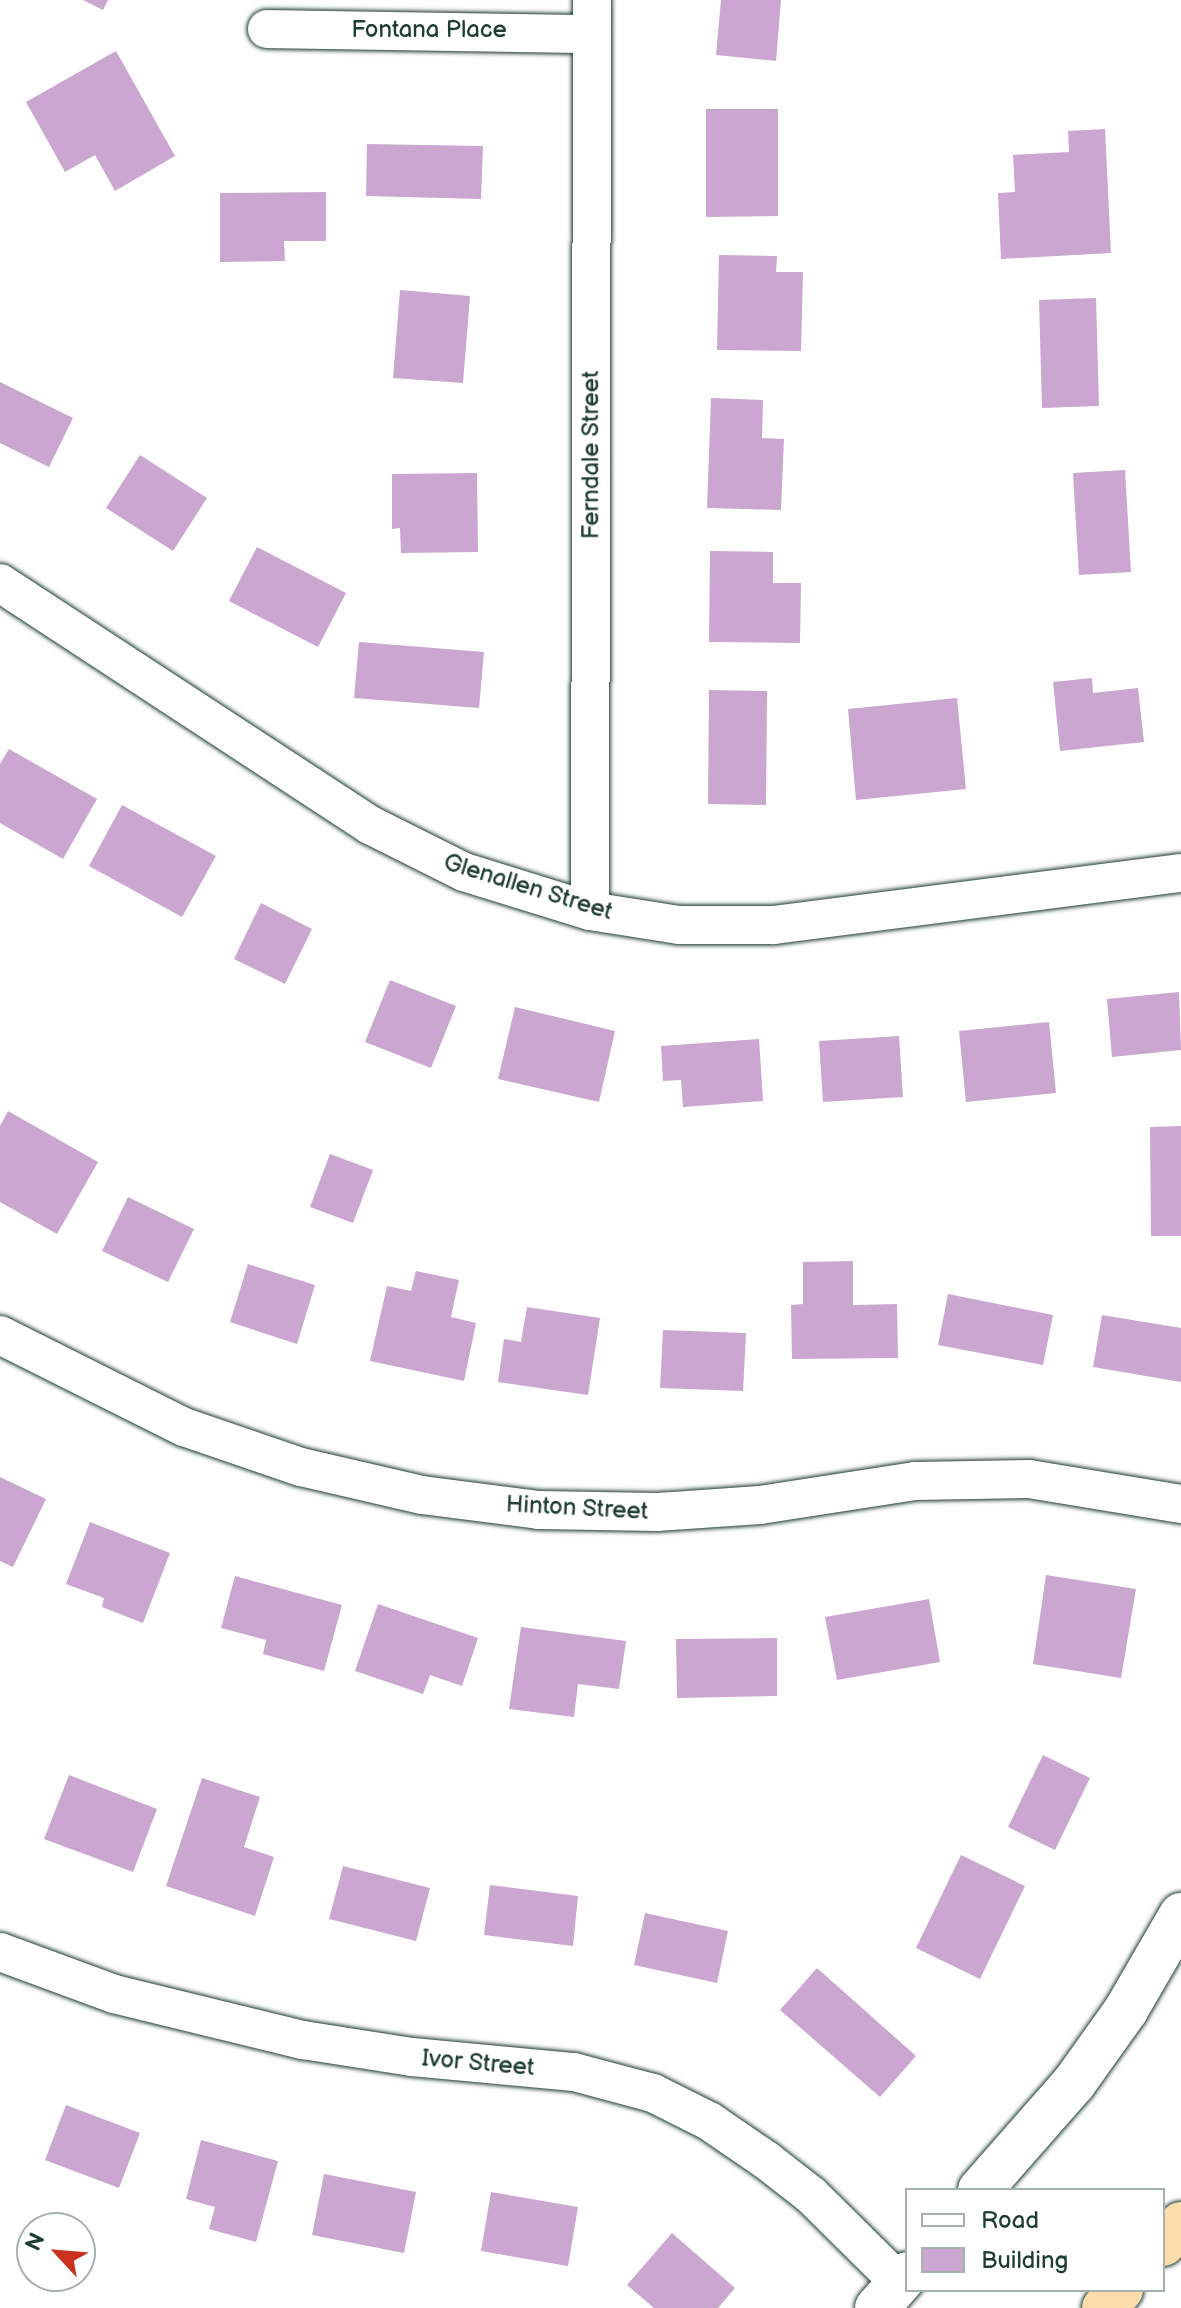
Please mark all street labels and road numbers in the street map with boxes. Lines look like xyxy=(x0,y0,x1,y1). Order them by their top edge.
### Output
street label: Fontana Place xyxy=(351,16,507,44)
street label: Ferndale Street xyxy=(577,370,605,540)
street label: Glenallen Street xyxy=(440,848,616,926)
street label: Hinton Street xyxy=(505,1490,649,1526)
street label: Ivor Street xyxy=(420,2044,536,2082)

